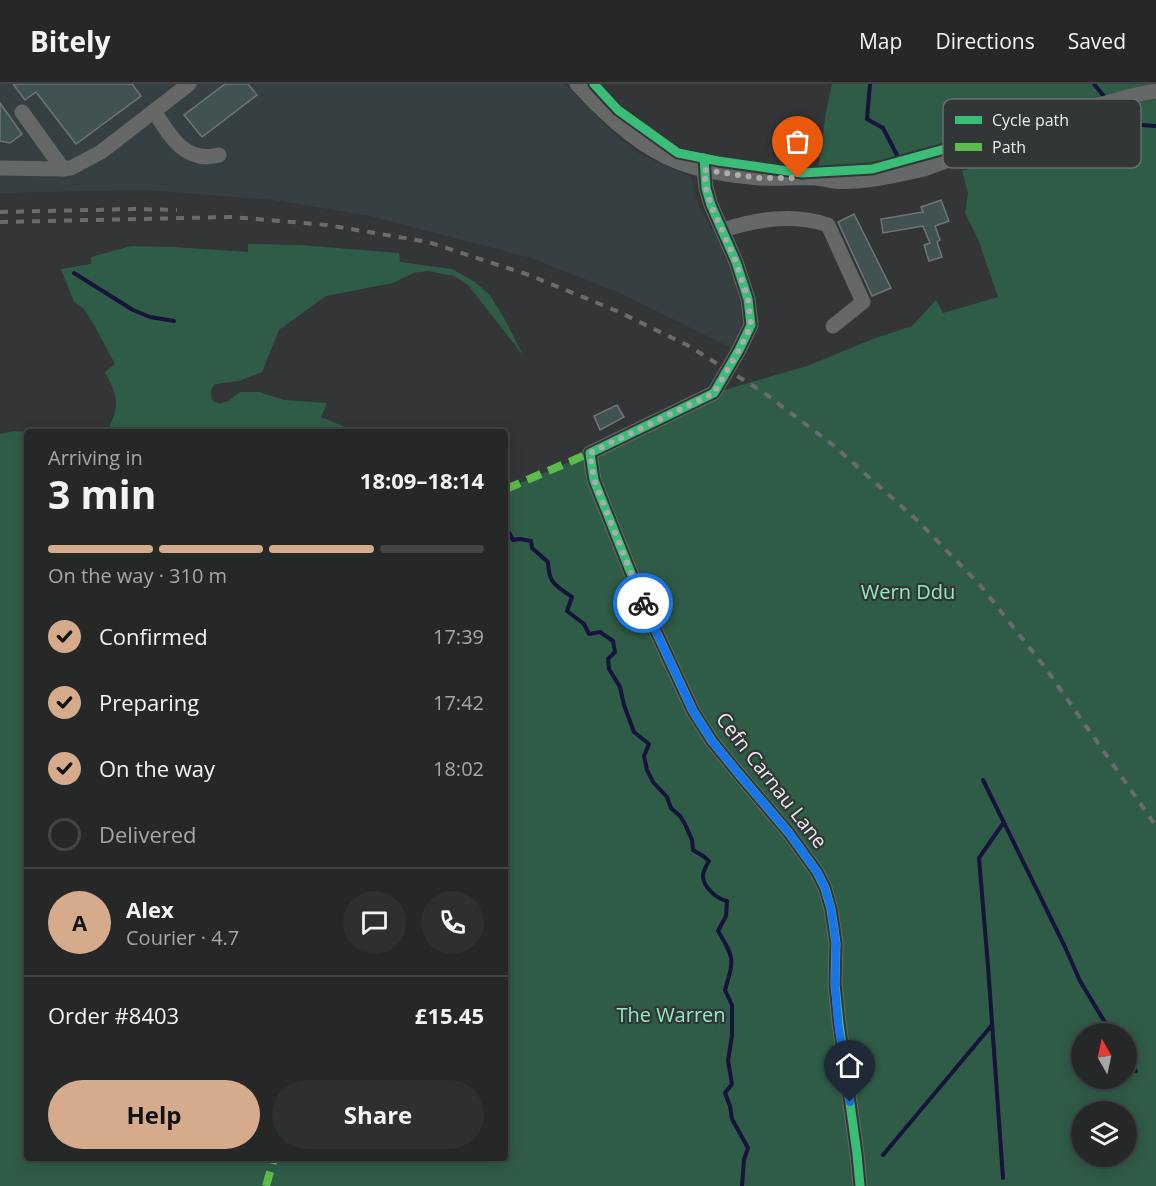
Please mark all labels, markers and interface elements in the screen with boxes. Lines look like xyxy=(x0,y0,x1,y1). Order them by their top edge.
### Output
text: Bitely xyxy=(30,22,111,60)
text: Map xyxy=(859,27,902,55)
text: Directions xyxy=(935,27,1035,55)
text: Saved xyxy=(1068,27,1126,55)
legend xyxy=(943,99,1141,168)
text: Cycle path xyxy=(992,109,1069,131)
pin xyxy=(772,116,823,178)
icon: bag xyxy=(781,125,814,158)
text: Path xyxy=(992,136,1026,158)
text: Arriving in xyxy=(48,444,143,471)
text: 18:09–18:14 xyxy=(360,465,484,495)
text: 3 min xyxy=(48,467,156,520)
text: On the way · 310 m xyxy=(48,562,227,589)
courier xyxy=(613,573,673,633)
park label: Wern Ddu xyxy=(861,578,955,605)
icon: bike xyxy=(627,587,660,620)
icon: check xyxy=(48,620,81,653)
text: Confirmed xyxy=(99,621,208,651)
text: 17:39 xyxy=(433,623,484,650)
icon: check xyxy=(48,686,81,719)
text: Preparing xyxy=(99,687,199,717)
text: 17:42 xyxy=(433,689,484,716)
street label: Cefn Carnau Lane xyxy=(710,706,834,854)
icon: check xyxy=(48,752,81,785)
text: On the way xyxy=(99,753,215,783)
text: 18:02 xyxy=(433,755,484,782)
text: Delivered xyxy=(99,819,197,849)
button: chat xyxy=(343,891,406,954)
button: phone xyxy=(421,891,484,954)
text: Alex xyxy=(126,894,174,924)
text: A xyxy=(72,907,87,937)
text: Courier · 4.7 xyxy=(126,924,239,951)
text: Order #8403 xyxy=(48,1000,179,1030)
text: £15.45 xyxy=(415,1000,484,1030)
park label: The Warren xyxy=(616,1001,726,1028)
north arrow xyxy=(1071,1023,1137,1089)
map controls xyxy=(1071,1023,1137,1167)
pin xyxy=(824,1040,875,1102)
icon: home xyxy=(833,1049,866,1082)
button: Help xyxy=(48,1080,260,1149)
button: Share xyxy=(272,1080,484,1149)
button: layers xyxy=(1071,1101,1137,1167)

